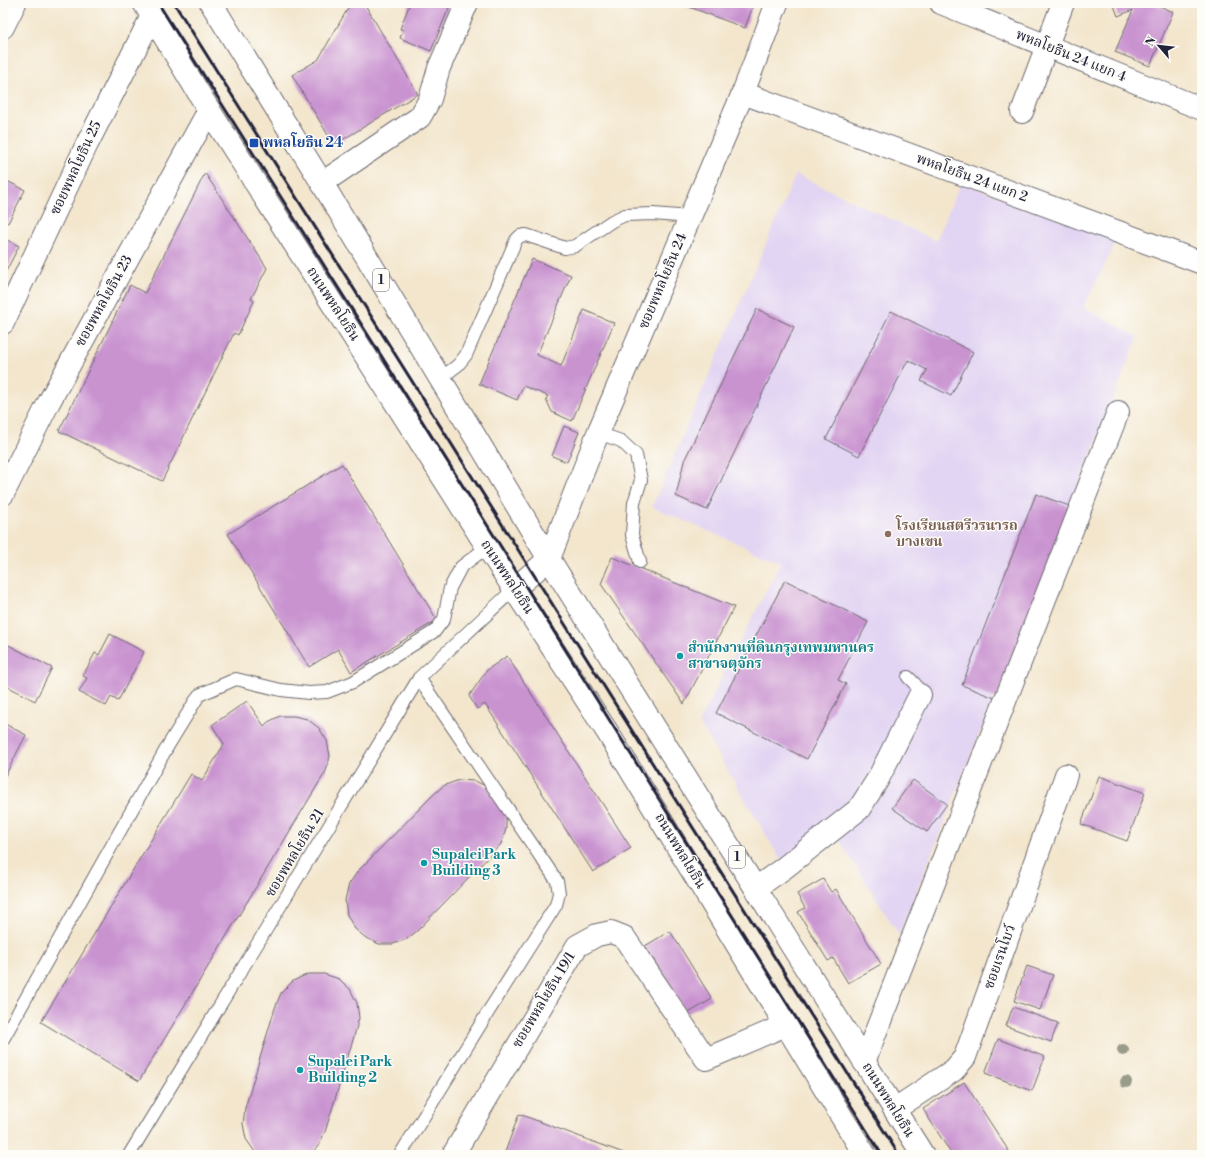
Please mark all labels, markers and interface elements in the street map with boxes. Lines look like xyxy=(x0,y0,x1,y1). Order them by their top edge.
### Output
street label: พหลโยธิน 24 แยก 4 xyxy=(1013,24,1130,86)
north arrow xyxy=(1139,26,1179,66)
text: N xyxy=(1143,34,1159,49)
street label: ซอยพหลโยธิน 25 xyxy=(45,117,106,218)
place label: พหลโยธิน 24 xyxy=(263,132,344,152)
marker: พหลโยธิน 24 xyxy=(248,137,260,149)
street label: พหลโยธิน 24 แยก 2 xyxy=(914,148,1031,207)
street label: ซอยพหลโยธิน 24 xyxy=(633,230,691,332)
street label: ซอยพหลโยธิน 23 xyxy=(70,251,137,350)
street label: ถนนพหลโยธิน xyxy=(302,262,365,345)
road number: 1 xyxy=(373,269,389,291)
place label: โรงเรียนสตรีวรนารถ บางเขน xyxy=(895,515,1018,551)
marker: โรงเรียนสตรีวรนารถ บางเขน xyxy=(883,529,893,539)
street label: ถนนพหลโยธิน xyxy=(476,535,539,618)
place label: สำนักงานที่ดินกรุงเทพมหานคร สาขาจตุจักร xyxy=(688,637,874,673)
marker: สำนักงานที่ดินกรุงเทพมหานคร สาขาจตุจักร xyxy=(675,651,685,661)
street label: ซอยพหลโยธิน 21 xyxy=(260,804,329,901)
street label: ถนนพหลโยธิน xyxy=(650,809,711,892)
place label: Supalei Park Building 3 xyxy=(432,846,516,880)
road number: 1 xyxy=(729,846,745,868)
marker: Supalei Park Building 3 xyxy=(419,858,429,868)
street label: ซอยเรนโบว์ xyxy=(978,921,1020,992)
street label: ซอยพหลโยธิน 19/1 xyxy=(507,948,580,1051)
place label: Supalei Park Building 2 xyxy=(308,1053,392,1087)
street label: ถนนพหลโยธิน xyxy=(858,1058,920,1141)
marker: Supalei Park Building 2 xyxy=(295,1065,305,1075)

